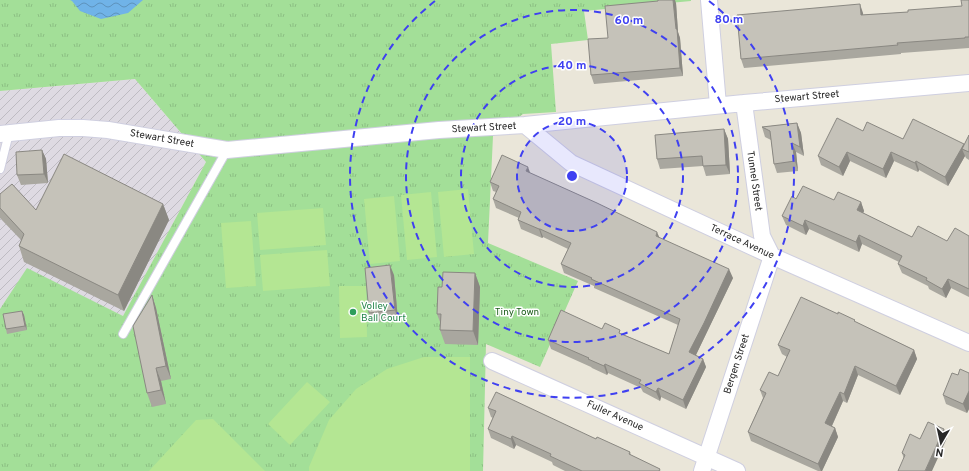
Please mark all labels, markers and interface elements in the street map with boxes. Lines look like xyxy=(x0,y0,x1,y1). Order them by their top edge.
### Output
text: 80 m xyxy=(715,12,743,28)
text: 60 m xyxy=(615,13,643,29)
text: 40 m xyxy=(557,58,587,74)
street label: Stewart Street xyxy=(774,88,840,106)
text: 20 m xyxy=(558,114,586,130)
street label: Stewart Street xyxy=(451,120,517,136)
street label: Stewart Street xyxy=(129,127,195,151)
street label: Tunnel Street xyxy=(743,150,765,212)
centre of rings xyxy=(565,169,579,183)
street label: Terrace Avenue xyxy=(708,221,776,263)
place label: Volley Ball Court xyxy=(361,300,406,325)
park label: Tiny Town xyxy=(495,306,539,319)
marker: Volley Ball Court xyxy=(348,307,358,317)
street label: Bergen Street xyxy=(721,332,753,396)
street label: Fuller Avenue xyxy=(585,398,645,434)
north arrow xyxy=(921,423,961,463)
text: N xyxy=(935,444,945,459)

